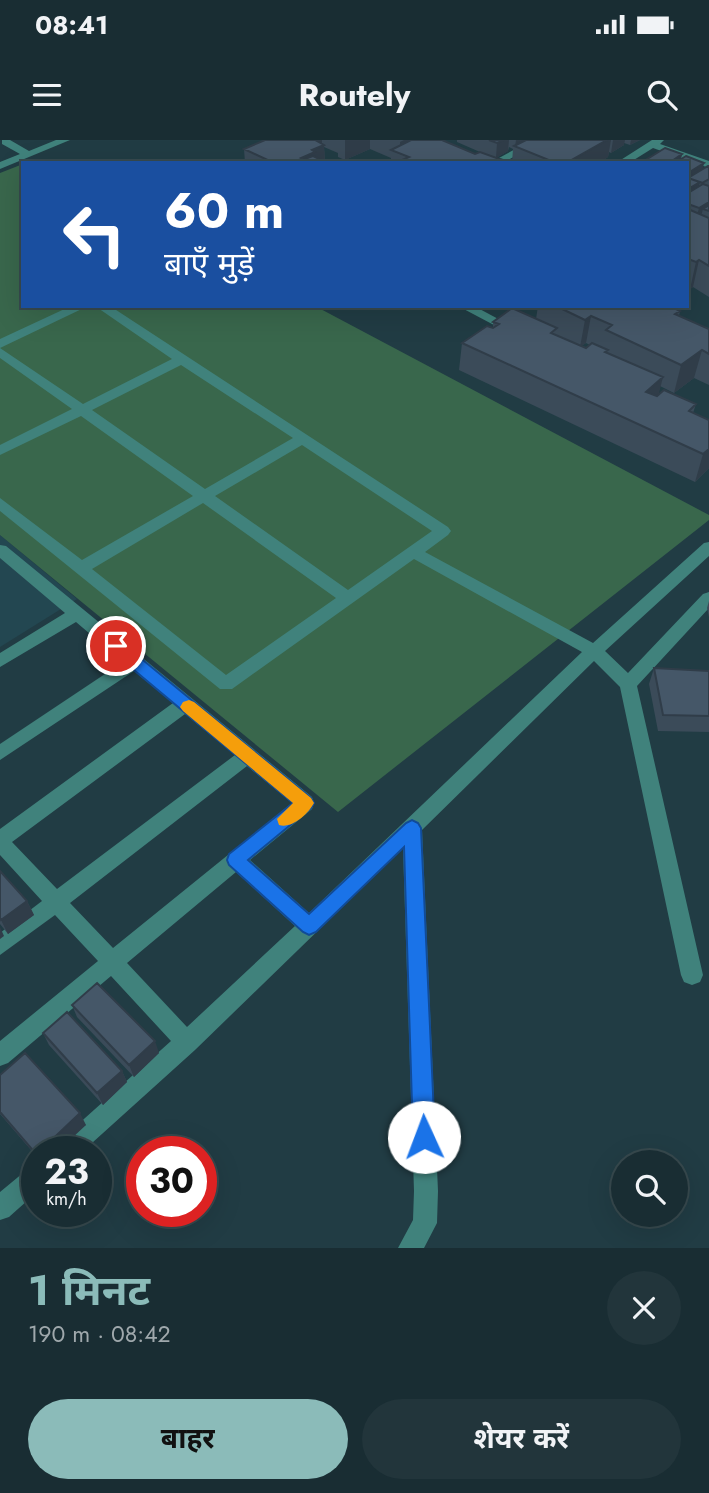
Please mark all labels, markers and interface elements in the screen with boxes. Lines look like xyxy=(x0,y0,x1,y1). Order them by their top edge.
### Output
text: 08:41 xyxy=(35,6,108,44)
text: Routely xyxy=(299,72,410,118)
icon: menu xyxy=(28,76,66,114)
icon: search xyxy=(643,76,681,114)
text: 60 m xyxy=(164,176,284,246)
icon: left xyxy=(49,189,140,280)
text: बाएँ मुड़ें xyxy=(164,241,254,287)
pin xyxy=(86,616,146,676)
icon: arrive xyxy=(97,627,135,665)
position arrow xyxy=(387,1100,461,1174)
speed limit sign: 30 xyxy=(126,1136,217,1227)
text: 23 xyxy=(44,1147,89,1197)
map controls xyxy=(611,1150,688,1227)
button: search xyxy=(611,1150,688,1227)
text: km/h xyxy=(46,1186,87,1212)
text: 1 मिनट xyxy=(28,1260,150,1321)
button: close xyxy=(607,1271,681,1345)
text: 190 m · 08:42 xyxy=(28,1317,171,1351)
button: बाहर xyxy=(28,1399,348,1479)
button: शेयर करें xyxy=(362,1399,681,1479)

